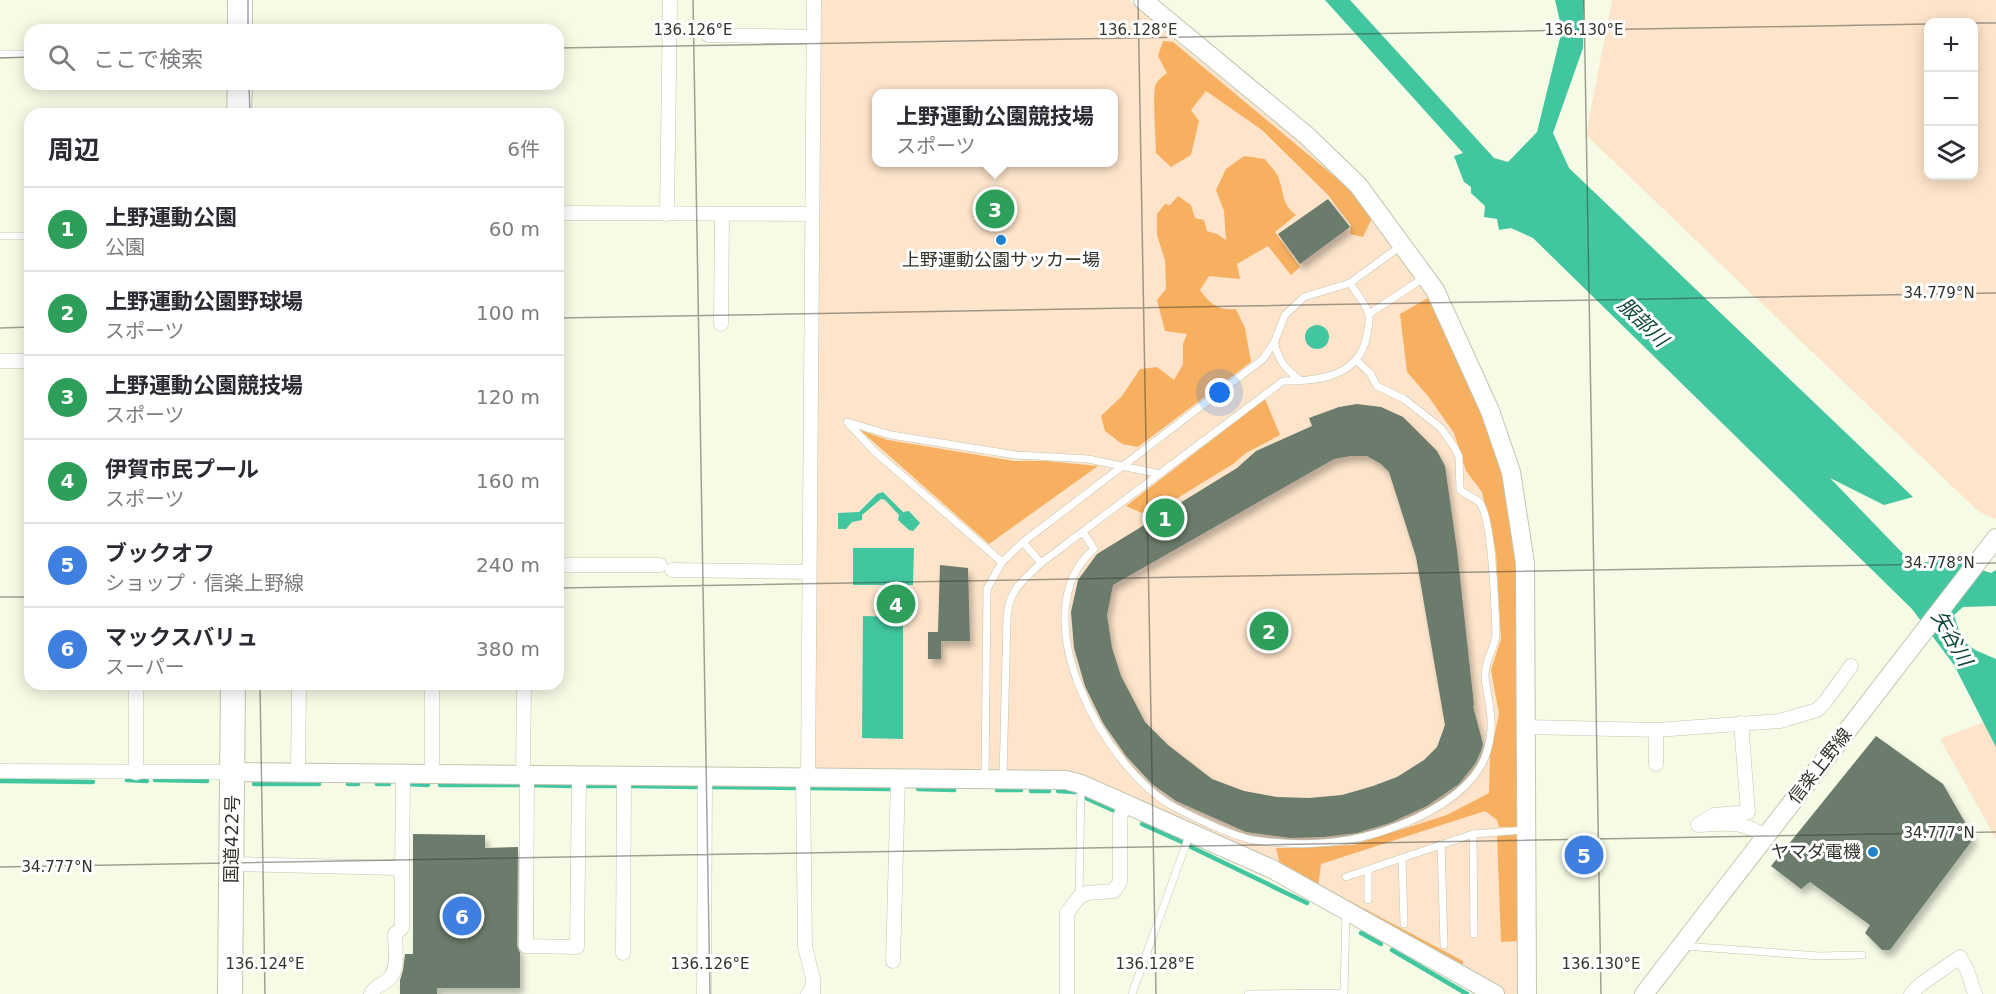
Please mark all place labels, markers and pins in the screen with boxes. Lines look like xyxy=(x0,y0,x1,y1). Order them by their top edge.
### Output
pin: 3 xyxy=(976,186,1014,232)
marker: 上野運動公園サッカー場 xyxy=(994,233,1008,247)
place label: 上野運動公園サッカー場 xyxy=(902,249,1100,270)
pin: 1 xyxy=(1146,496,1184,540)
pin: 4 xyxy=(876,582,916,626)
pin: 2 xyxy=(1250,608,1288,654)
pin: 5 xyxy=(1564,832,1604,878)
place label: ヤマダ電機 xyxy=(1771,841,1861,862)
marker: ヤマダ電機 xyxy=(1866,845,1880,859)
pin: 6 xyxy=(442,894,482,938)

